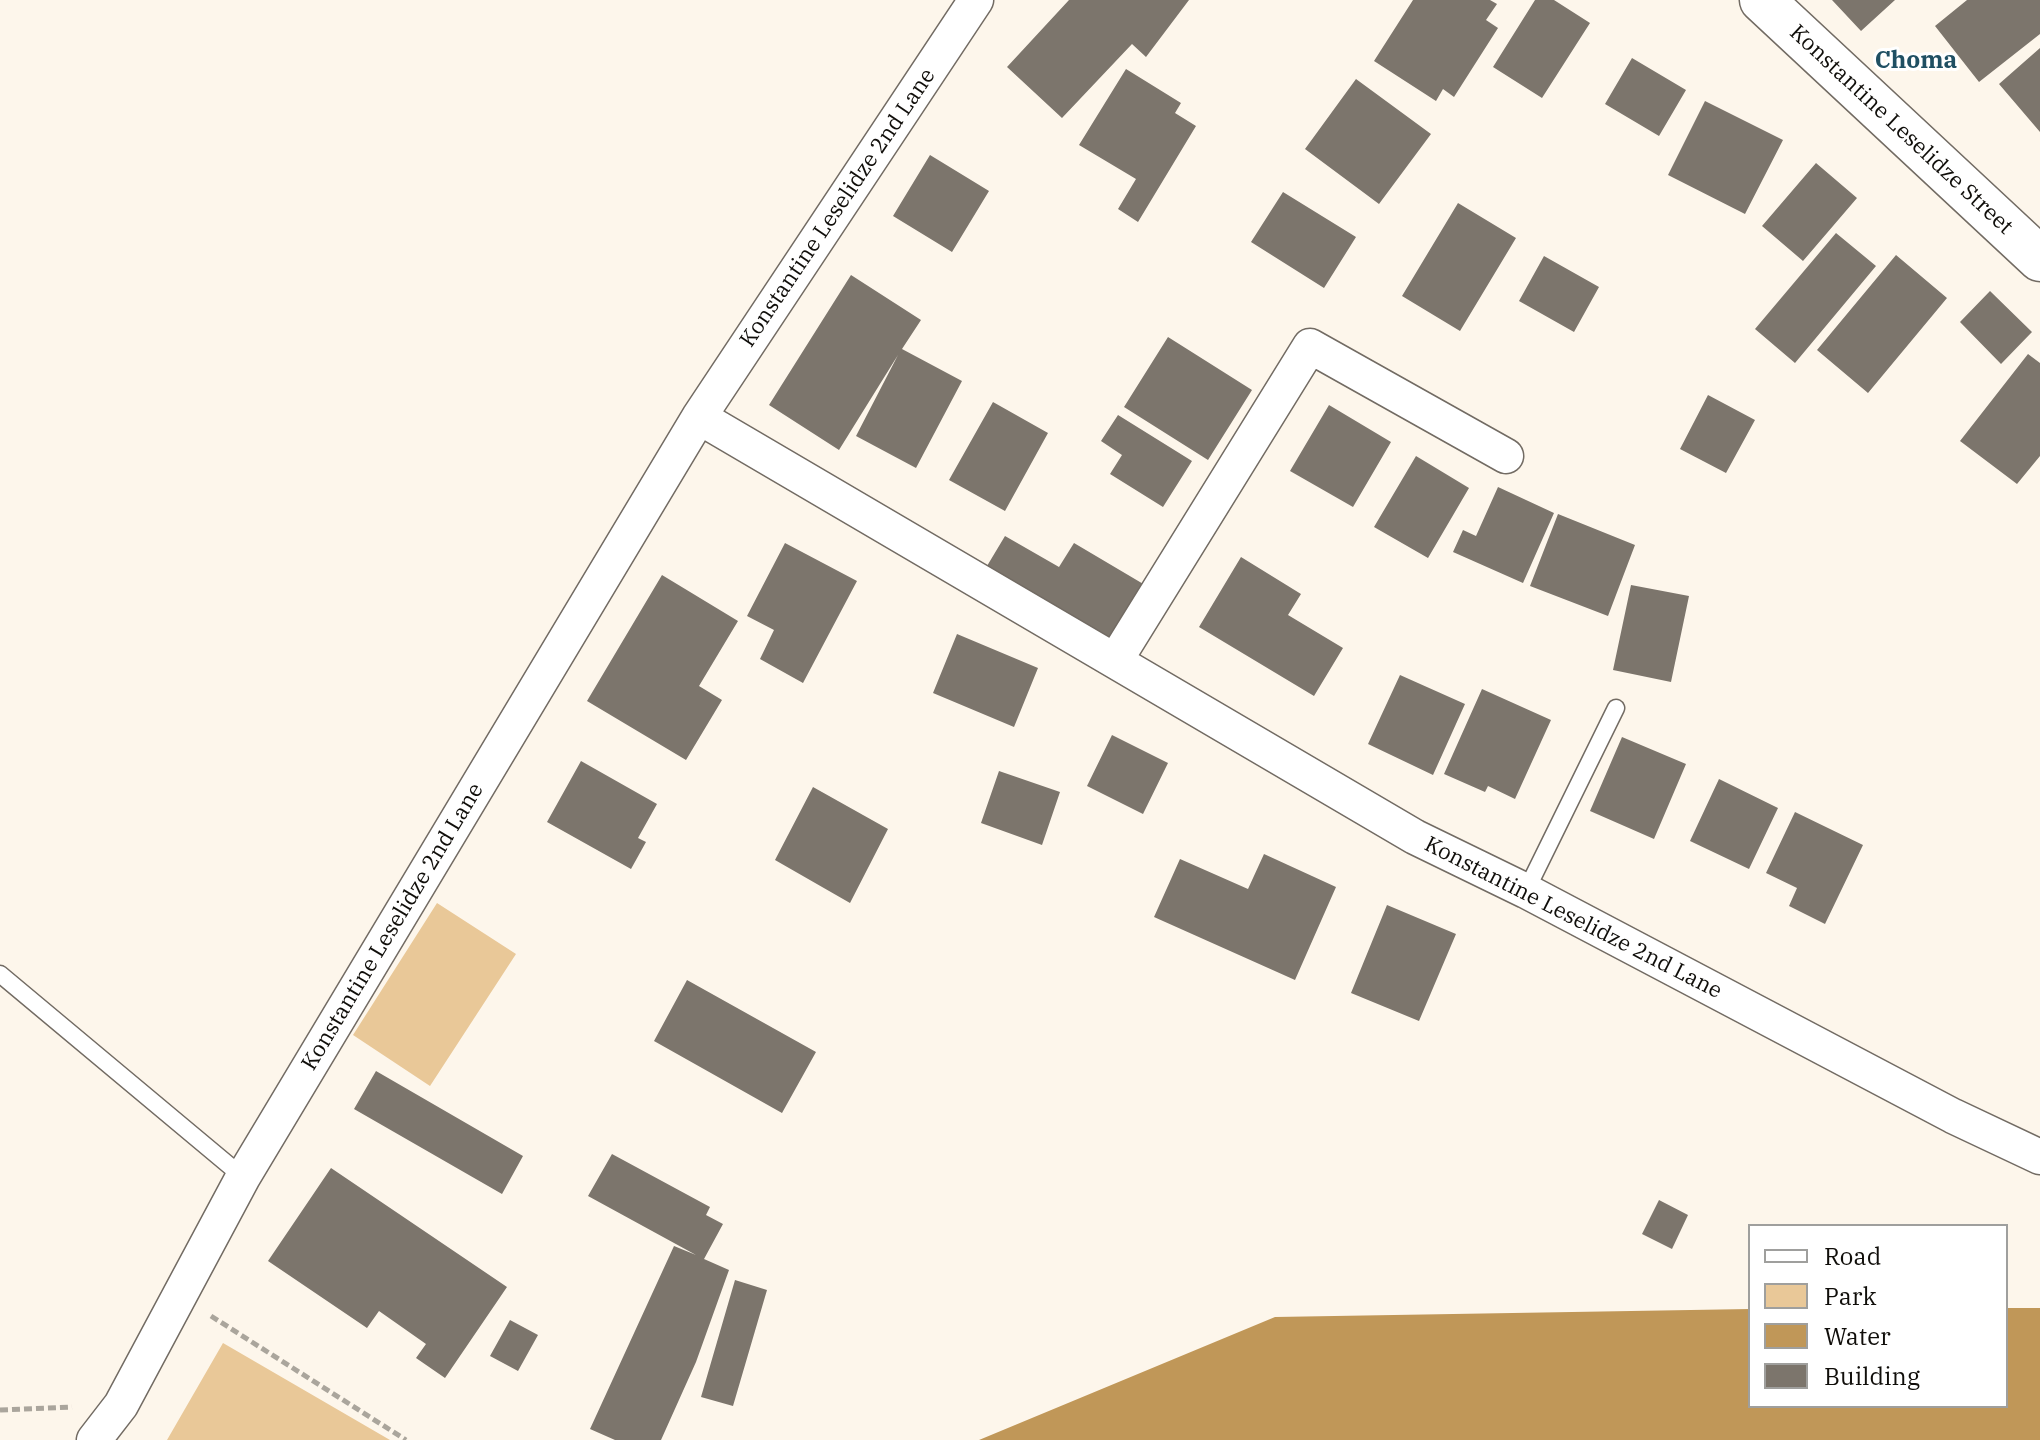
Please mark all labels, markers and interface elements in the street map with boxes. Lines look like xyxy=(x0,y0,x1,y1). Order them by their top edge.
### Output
street label: Konstantine Leselidze Street xyxy=(1784,20,2018,240)
district label: Choma xyxy=(1875,47,1957,75)
street label: Konstantine Leselidze 2nd Lane xyxy=(735,64,941,352)
street label: Konstantine Leselidze 2nd Lane xyxy=(297,779,489,1075)
street label: Konstantine Leselidze 2nd Lane xyxy=(1420,831,1726,1005)
legend xyxy=(1748,1224,2008,1408)
text: Road xyxy=(1824,1240,1881,1272)
text: Park xyxy=(1824,1280,1876,1312)
text: Water xyxy=(1824,1320,1891,1352)
text: Building xyxy=(1824,1360,1920,1392)

